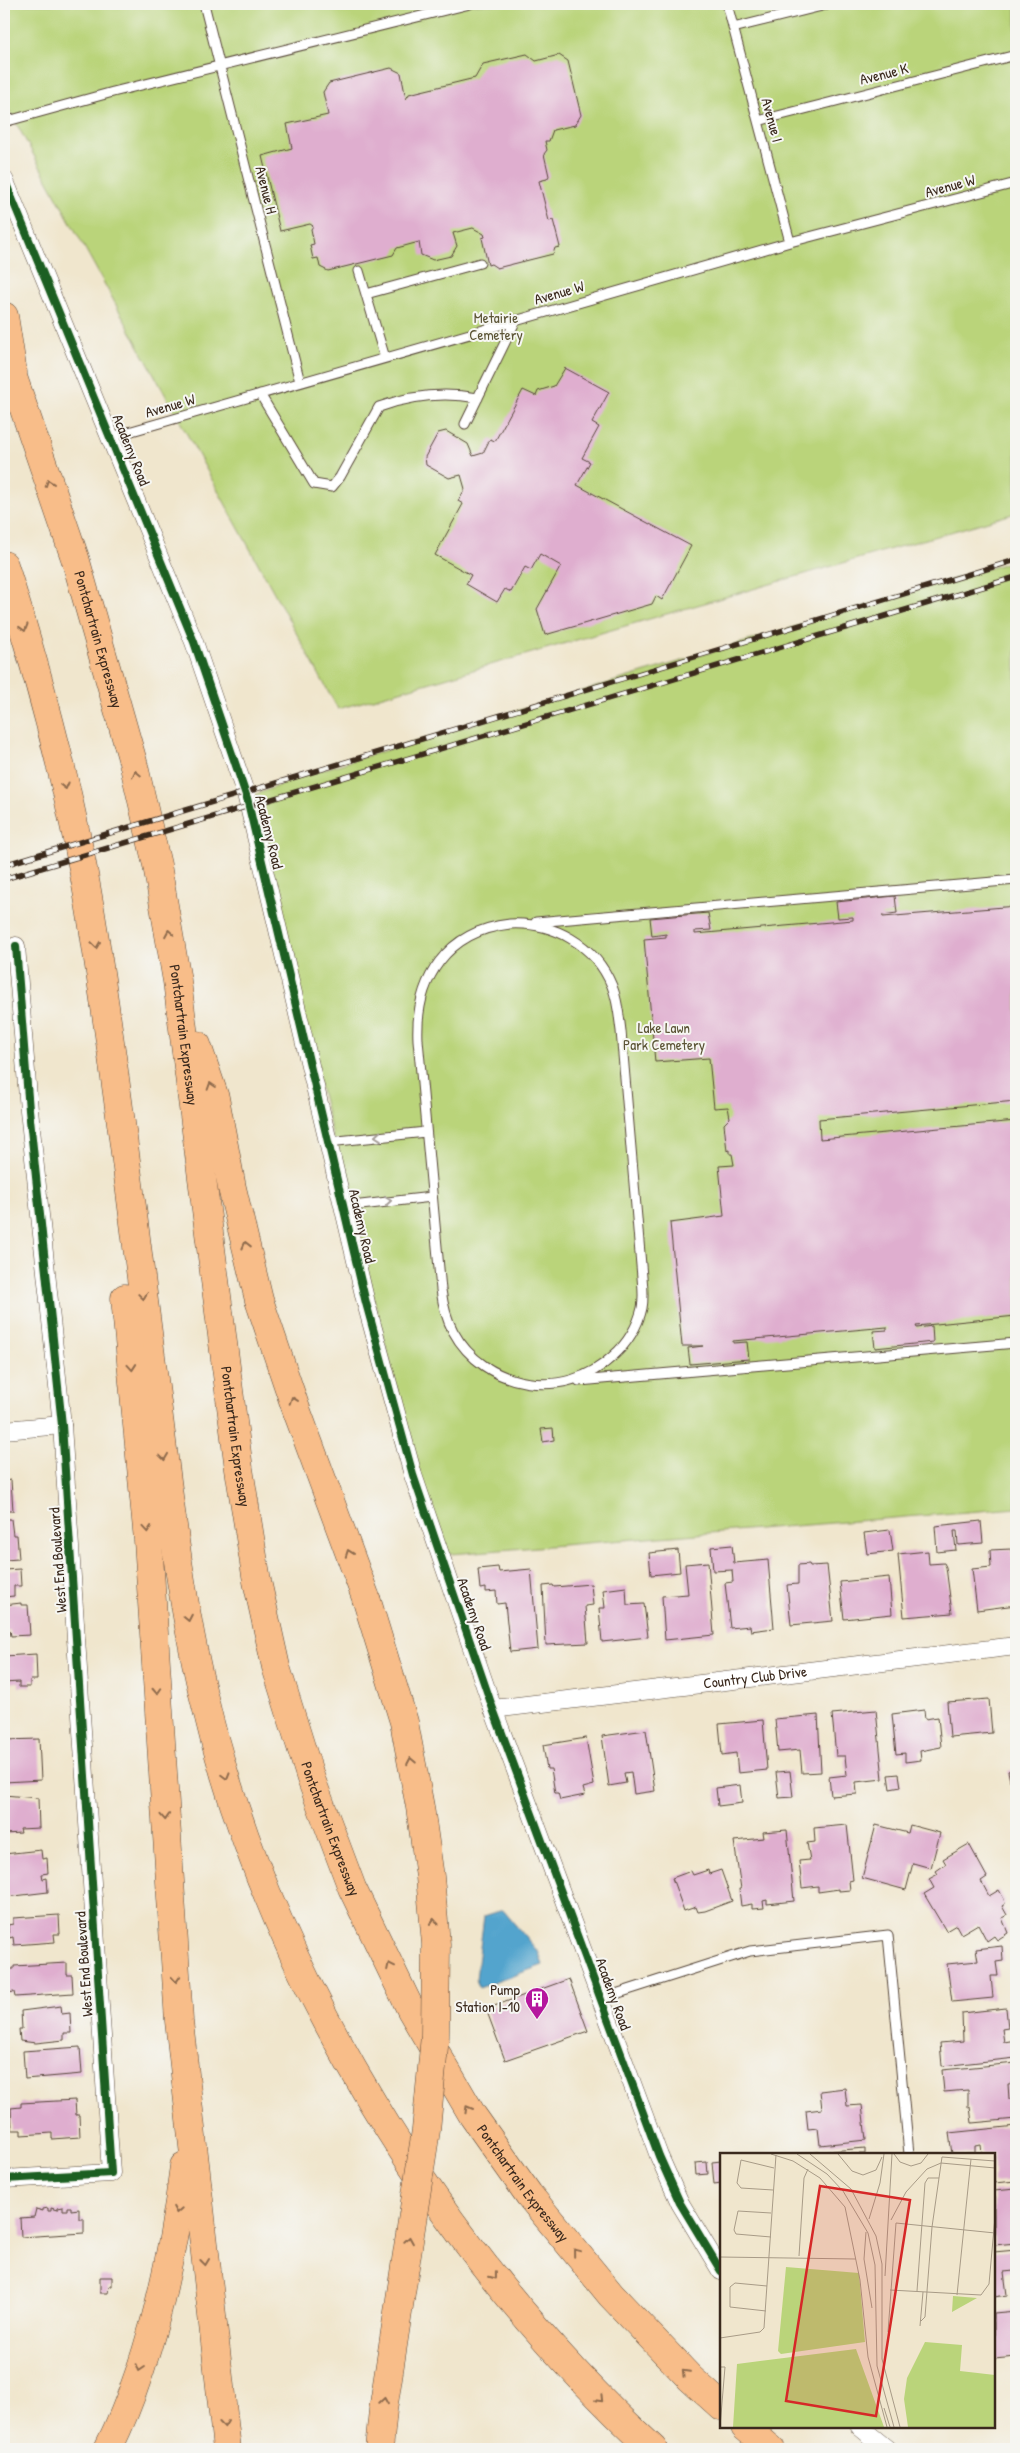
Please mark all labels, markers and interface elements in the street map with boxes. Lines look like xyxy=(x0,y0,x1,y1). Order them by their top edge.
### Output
street label: Avenue K xyxy=(857,57,911,90)
street label: Avenue I xyxy=(757,95,788,144)
street label: Avenue H xyxy=(250,164,283,216)
street label: Avenue W xyxy=(923,169,978,202)
street label: Avenue W xyxy=(532,275,587,310)
park label: Metairie Cemetery xyxy=(469,307,523,345)
street label: Avenue W xyxy=(143,388,198,423)
street label: Academy Road xyxy=(108,411,155,489)
one-way arrow xyxy=(45,480,55,488)
street label: Pontchartrain Expressway xyxy=(69,568,128,711)
one-way arrow xyxy=(18,624,28,632)
one-way arrow xyxy=(131,770,142,779)
one-way arrow xyxy=(59,781,70,790)
street label: Academy Road xyxy=(250,793,289,871)
one-way arrow xyxy=(164,929,174,938)
one-way arrow xyxy=(90,941,101,949)
street label: Pontchartrain Expressway xyxy=(164,963,204,1106)
park label: Lake Lawn Park Cemetery xyxy=(623,1017,705,1055)
one-way arrow xyxy=(207,1083,217,1091)
one-way arrow xyxy=(373,1130,381,1141)
street label: Academy Road xyxy=(344,1187,381,1265)
one-way arrow xyxy=(384,1196,392,1207)
one-way arrow xyxy=(241,1240,252,1249)
one-way arrow xyxy=(137,1292,148,1300)
one-way arrow xyxy=(126,1364,137,1372)
street label: Pontchartrain Expressway xyxy=(216,1365,256,1508)
one-way arrow xyxy=(289,1397,299,1405)
one-way arrow xyxy=(158,1454,169,1462)
street label: West End Boulevard xyxy=(43,1507,72,1613)
one-way arrow xyxy=(141,1525,152,1533)
one-way arrow xyxy=(345,1549,355,1557)
street label: Academy Road xyxy=(452,1575,497,1653)
one-way arrow xyxy=(183,1613,193,1622)
street label: Country Club Drive xyxy=(702,1660,808,1694)
one-way arrow xyxy=(152,1688,163,1696)
one-way arrow xyxy=(407,1757,417,1766)
street label: Pontchartrain Expressway xyxy=(296,1759,365,1900)
one-way arrow xyxy=(221,1771,231,1779)
one-way arrow xyxy=(159,1813,170,1821)
street label: West End Boulevard xyxy=(69,1911,98,2017)
one-way arrow xyxy=(429,1918,440,1926)
street label: Academy Road xyxy=(591,1955,636,2033)
one-way arrow xyxy=(386,1963,396,1972)
one-way arrow xyxy=(170,1975,181,1983)
place label: Pump Station I-10 xyxy=(456,1979,521,2017)
building icon: Pump Station I-10 xyxy=(524,1986,550,2020)
one-way arrow xyxy=(465,2105,475,2114)
street label: Pontchartrain Expressway xyxy=(472,2120,574,2246)
inset map xyxy=(720,2153,995,2428)
one-way arrow xyxy=(173,2206,183,2214)
one-way arrow xyxy=(404,2236,414,2245)
one-way arrow xyxy=(573,2249,582,2258)
one-way arrow xyxy=(199,2259,210,2267)
one-way arrow xyxy=(489,2270,497,2279)
one-way arrow xyxy=(136,2363,146,2372)
one-way arrow xyxy=(682,2369,691,2378)
one-way arrow xyxy=(594,2393,603,2402)
one-way arrow xyxy=(379,2396,389,2405)
one-way arrow xyxy=(218,2420,229,2428)

